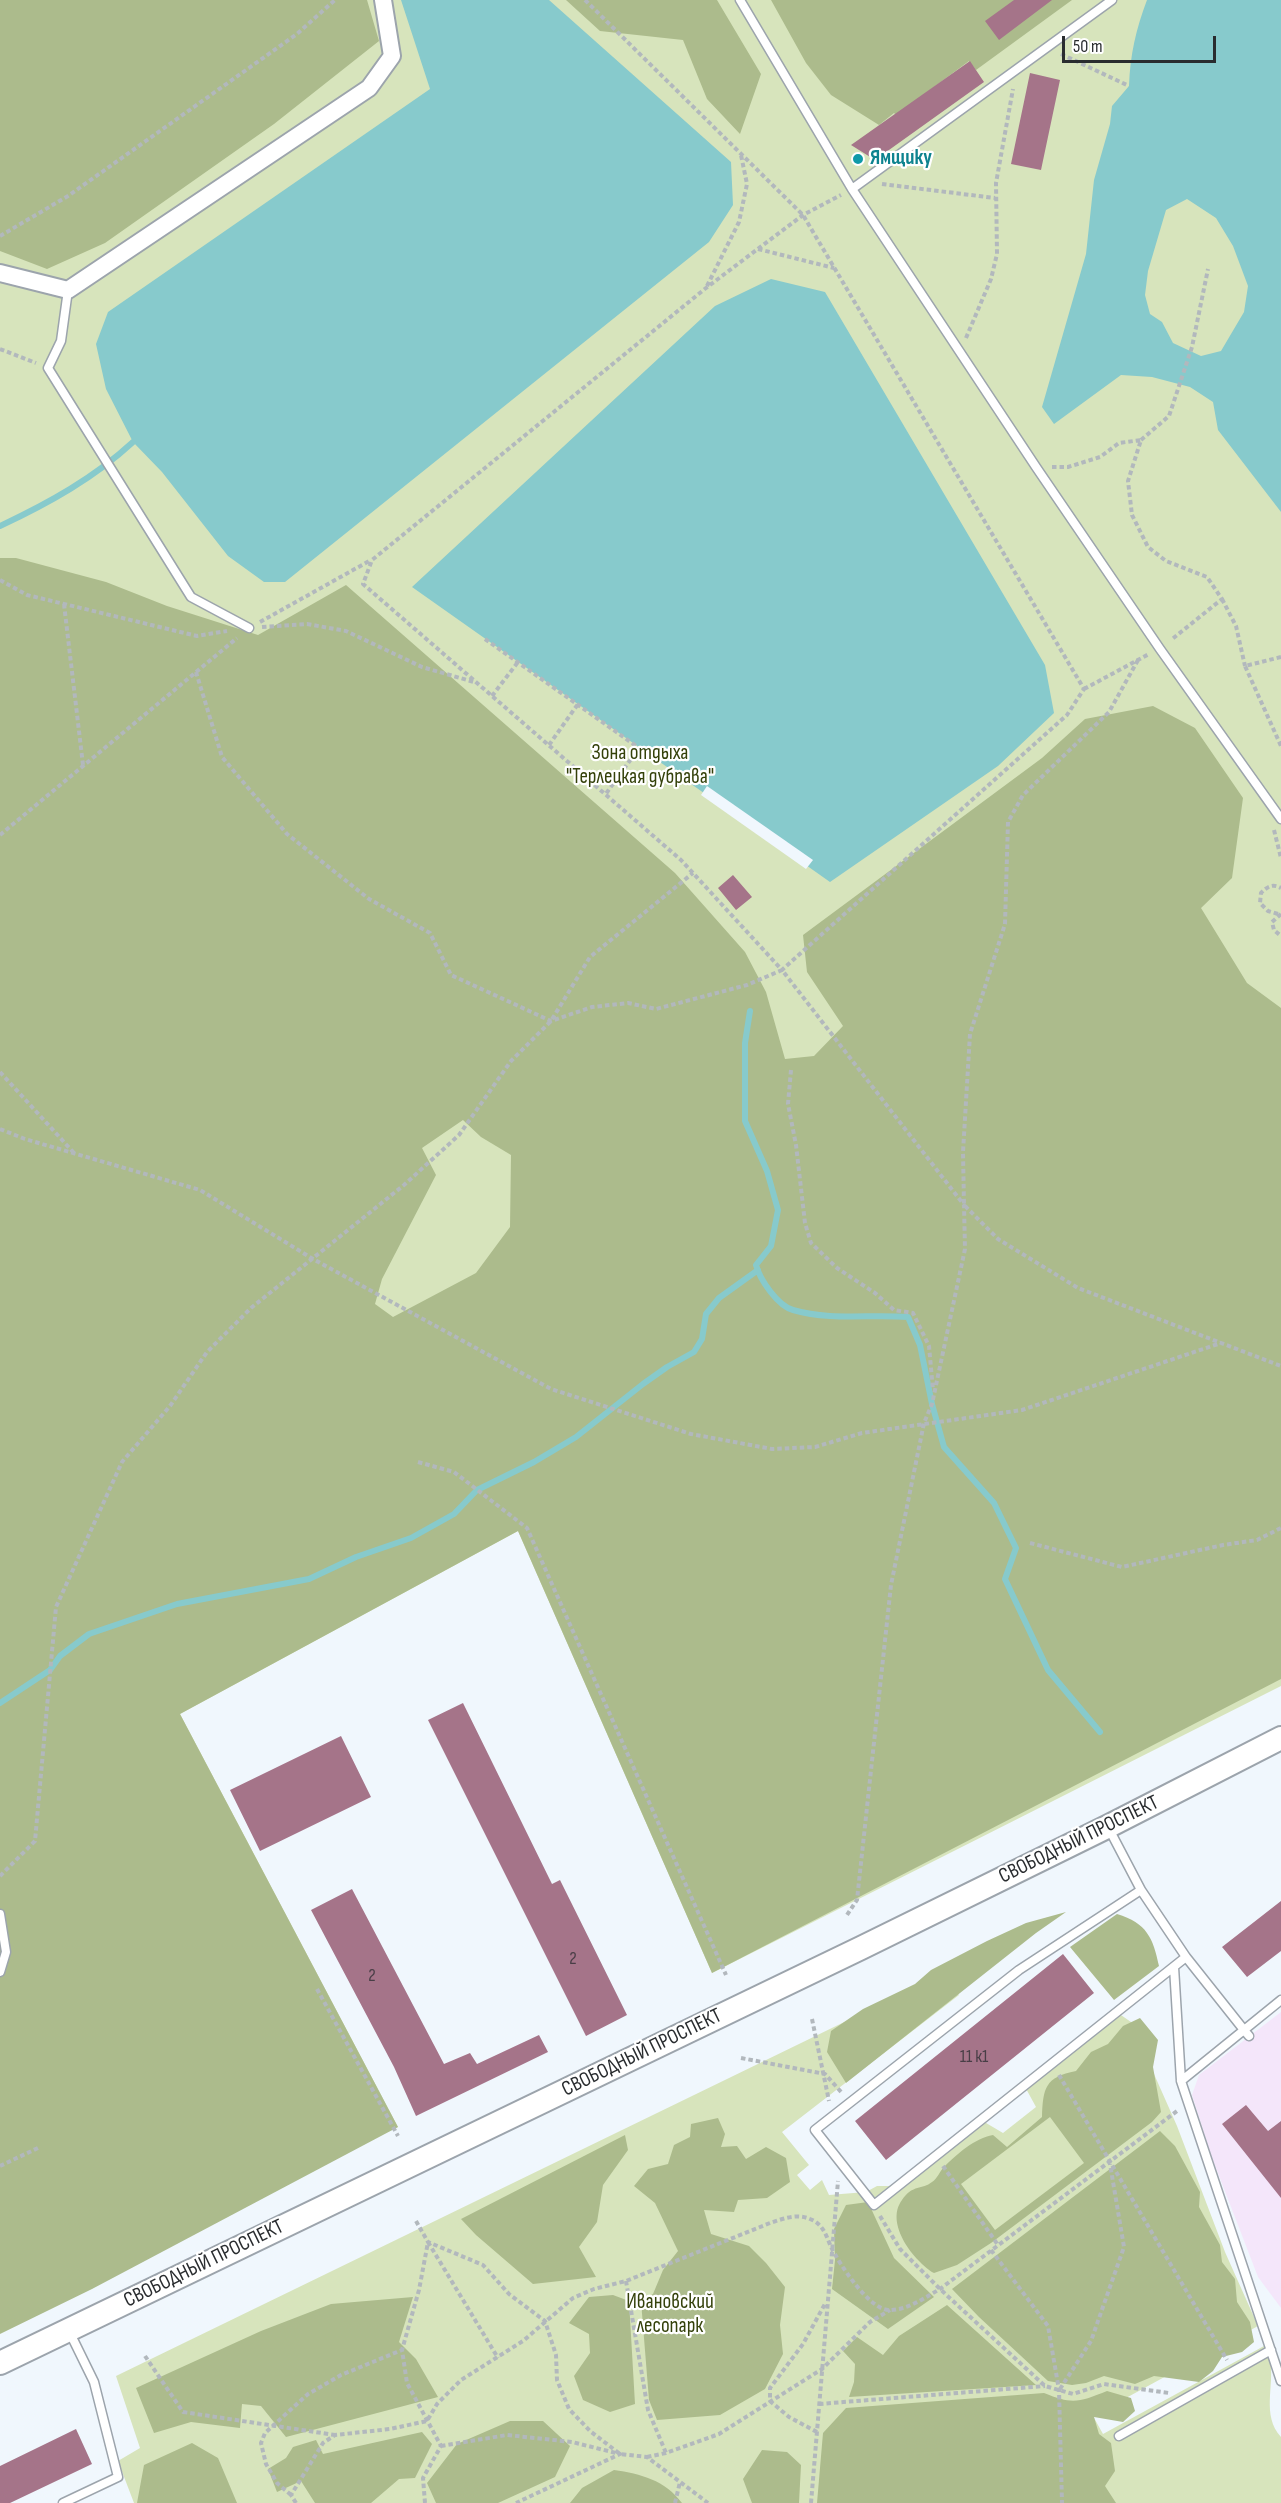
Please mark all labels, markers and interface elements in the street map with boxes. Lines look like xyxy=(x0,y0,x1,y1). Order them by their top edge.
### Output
scale bar xyxy=(1065,24,1220,62)
text: 50 m xyxy=(1073,36,1103,57)
place label: Ямщику xyxy=(870,146,932,172)
marker: Ямщику xyxy=(851,152,865,166)
park label: Зона отдыха "Терлецкая дубрава" xyxy=(566,741,714,791)
street label: СВОБОДНЫЙ ПРОСПЕКТ xyxy=(995,1790,1163,1890)
house number: 2 xyxy=(569,1948,577,1970)
house number: 2 xyxy=(368,1965,376,1987)
street label: СВОБОДНЫЙ ПРОСПЕКТ xyxy=(558,2003,726,2103)
house number: 11 к1 xyxy=(960,2046,988,2068)
street label: СВОБОДНЫЙ ПРОСПЕКТ xyxy=(120,2214,288,2314)
park label: Ивановский лесопарк xyxy=(626,2290,714,2340)

